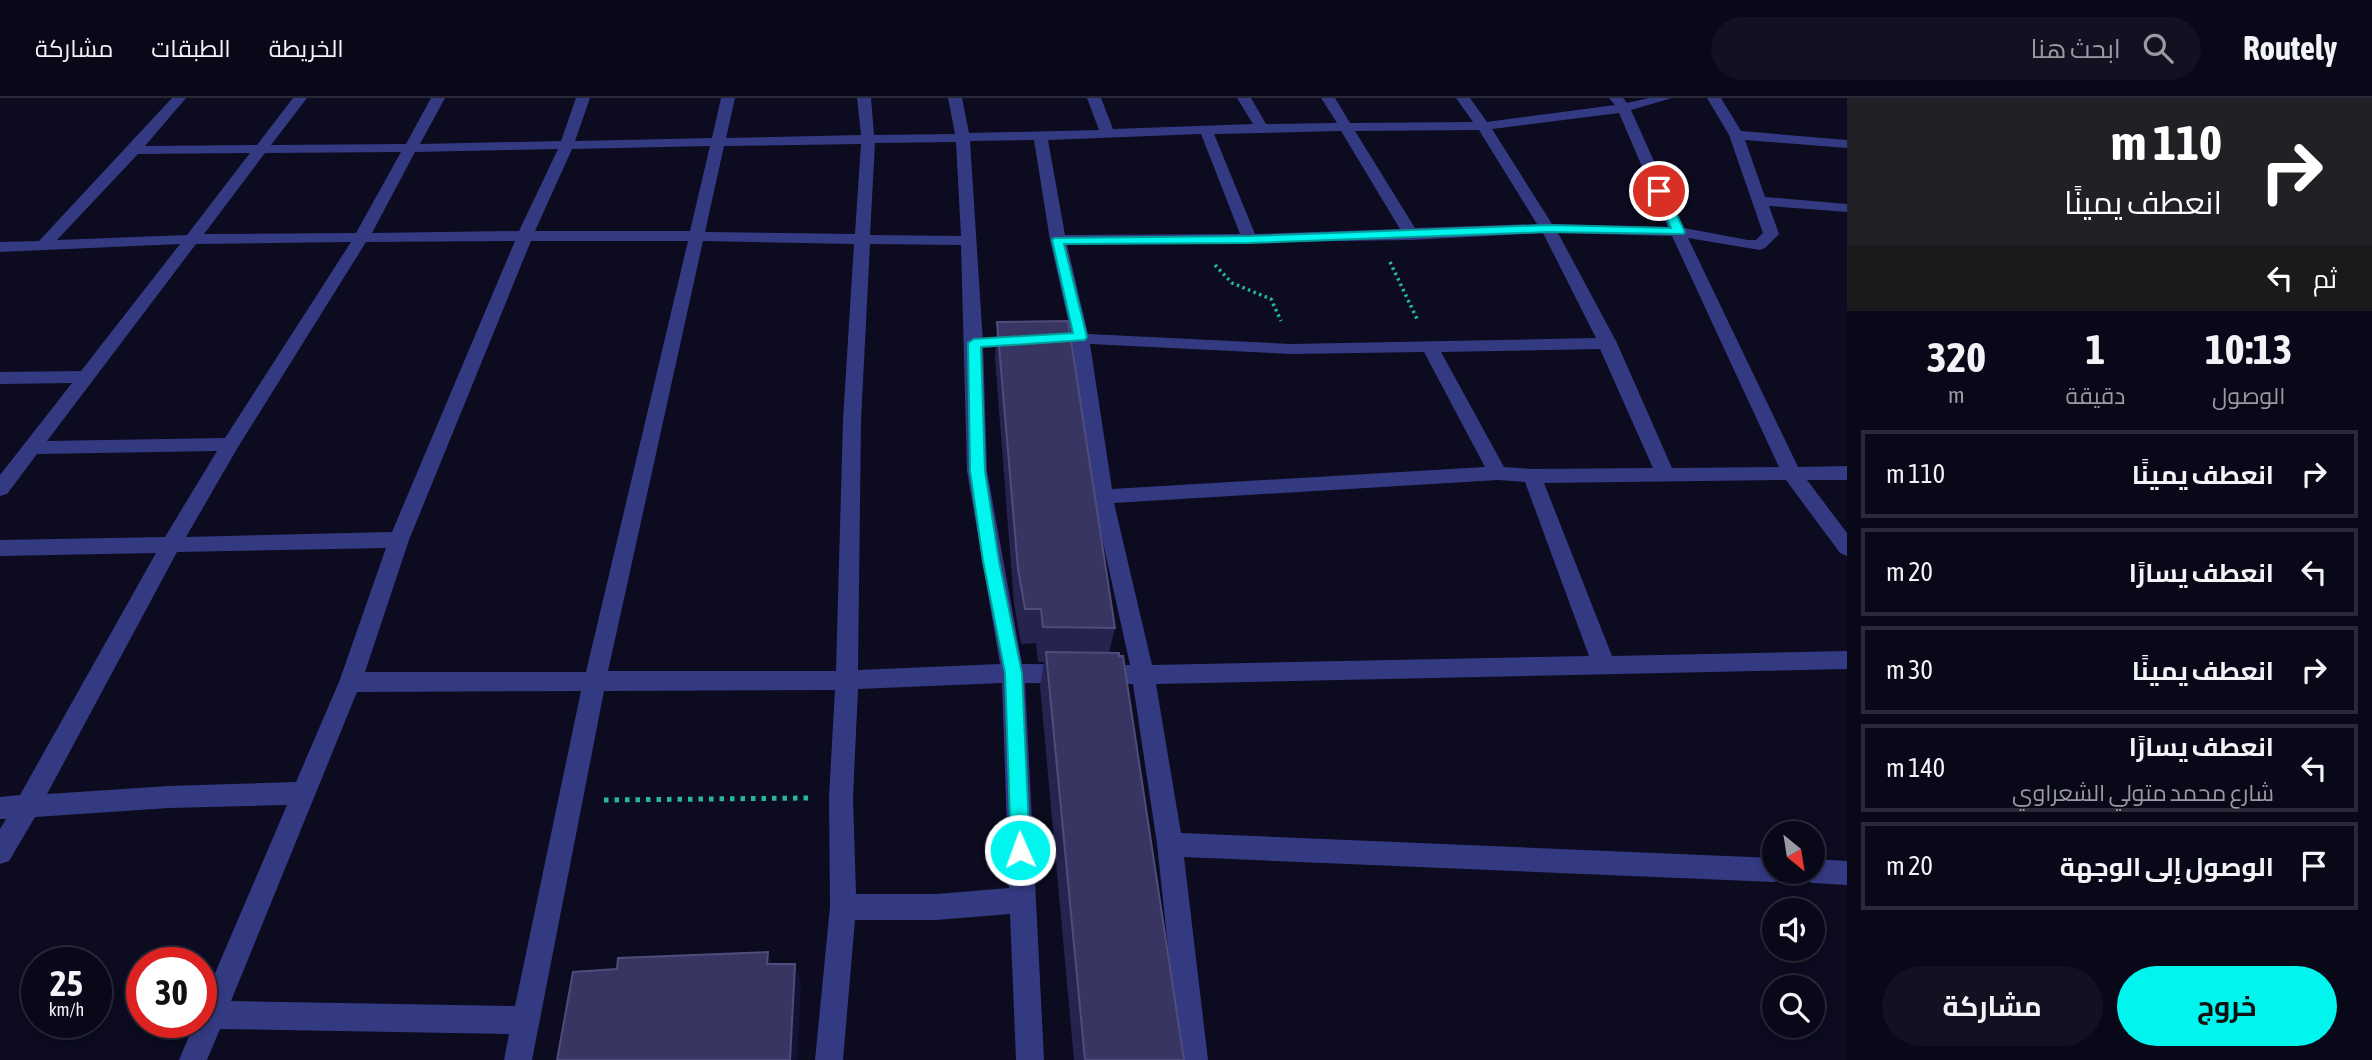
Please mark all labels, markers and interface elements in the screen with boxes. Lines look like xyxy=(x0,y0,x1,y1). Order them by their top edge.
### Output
search box xyxy=(1711,17,2201,80)
icon: search xyxy=(2139,29,2177,67)
text: Routely xyxy=(2243,29,2337,67)
text: ابحث هنا xyxy=(2030,34,2121,64)
text: مشاركة xyxy=(35,35,113,62)
text: الطبقات xyxy=(151,35,231,62)
text: الخريطة xyxy=(269,35,344,62)
text: 110 m xyxy=(2111,114,2222,170)
icon: right xyxy=(2246,126,2337,217)
pin xyxy=(1629,161,1689,221)
icon: arrive xyxy=(1640,172,1678,210)
text: انعطف يمينًا xyxy=(2064,184,2222,221)
icon: left xyxy=(2261,259,2299,297)
text: ثم xyxy=(2313,264,2337,294)
text: 1 xyxy=(2086,325,2105,373)
text: 10:13 xyxy=(2205,325,2292,373)
text: 320 xyxy=(1927,333,1986,381)
text: m xyxy=(1948,382,1965,408)
text: دقيقة xyxy=(2066,383,2125,409)
text: الوصول xyxy=(2212,383,2285,409)
icon: right xyxy=(2295,455,2333,493)
text: 110 m xyxy=(1886,459,1945,489)
text: انعطف يمينًا xyxy=(2132,460,2274,490)
icon: left xyxy=(2295,553,2333,591)
text: 20 m xyxy=(1886,557,1933,587)
text: انعطف يسارًا xyxy=(2129,558,2274,588)
icon: right xyxy=(2295,651,2333,689)
text: 30 m xyxy=(1886,655,1933,685)
text: انعطف يمينًا xyxy=(2132,656,2274,686)
text: انعطف يسارًا xyxy=(2129,732,2274,762)
icon: left xyxy=(2295,749,2333,787)
text: 140 m xyxy=(1886,753,1945,783)
text: شارع محمد متولي الشعراوي xyxy=(2012,780,2274,806)
position arrow xyxy=(983,813,1057,887)
north arrow xyxy=(1762,821,1825,884)
map controls xyxy=(1762,821,1825,1038)
icon: arrive xyxy=(2295,847,2333,885)
text: 20 m xyxy=(1886,851,1933,881)
text: الوصول إلى الوجهة xyxy=(2060,852,2274,882)
button: sound xyxy=(1762,898,1825,961)
speed limit sign: 30 xyxy=(126,947,217,1038)
text: 25 xyxy=(50,963,83,1003)
button: مشاركة xyxy=(1882,966,2103,1046)
button: خروج xyxy=(2117,966,2337,1046)
button: search xyxy=(1762,975,1825,1038)
text: km/h xyxy=(49,999,84,1020)

